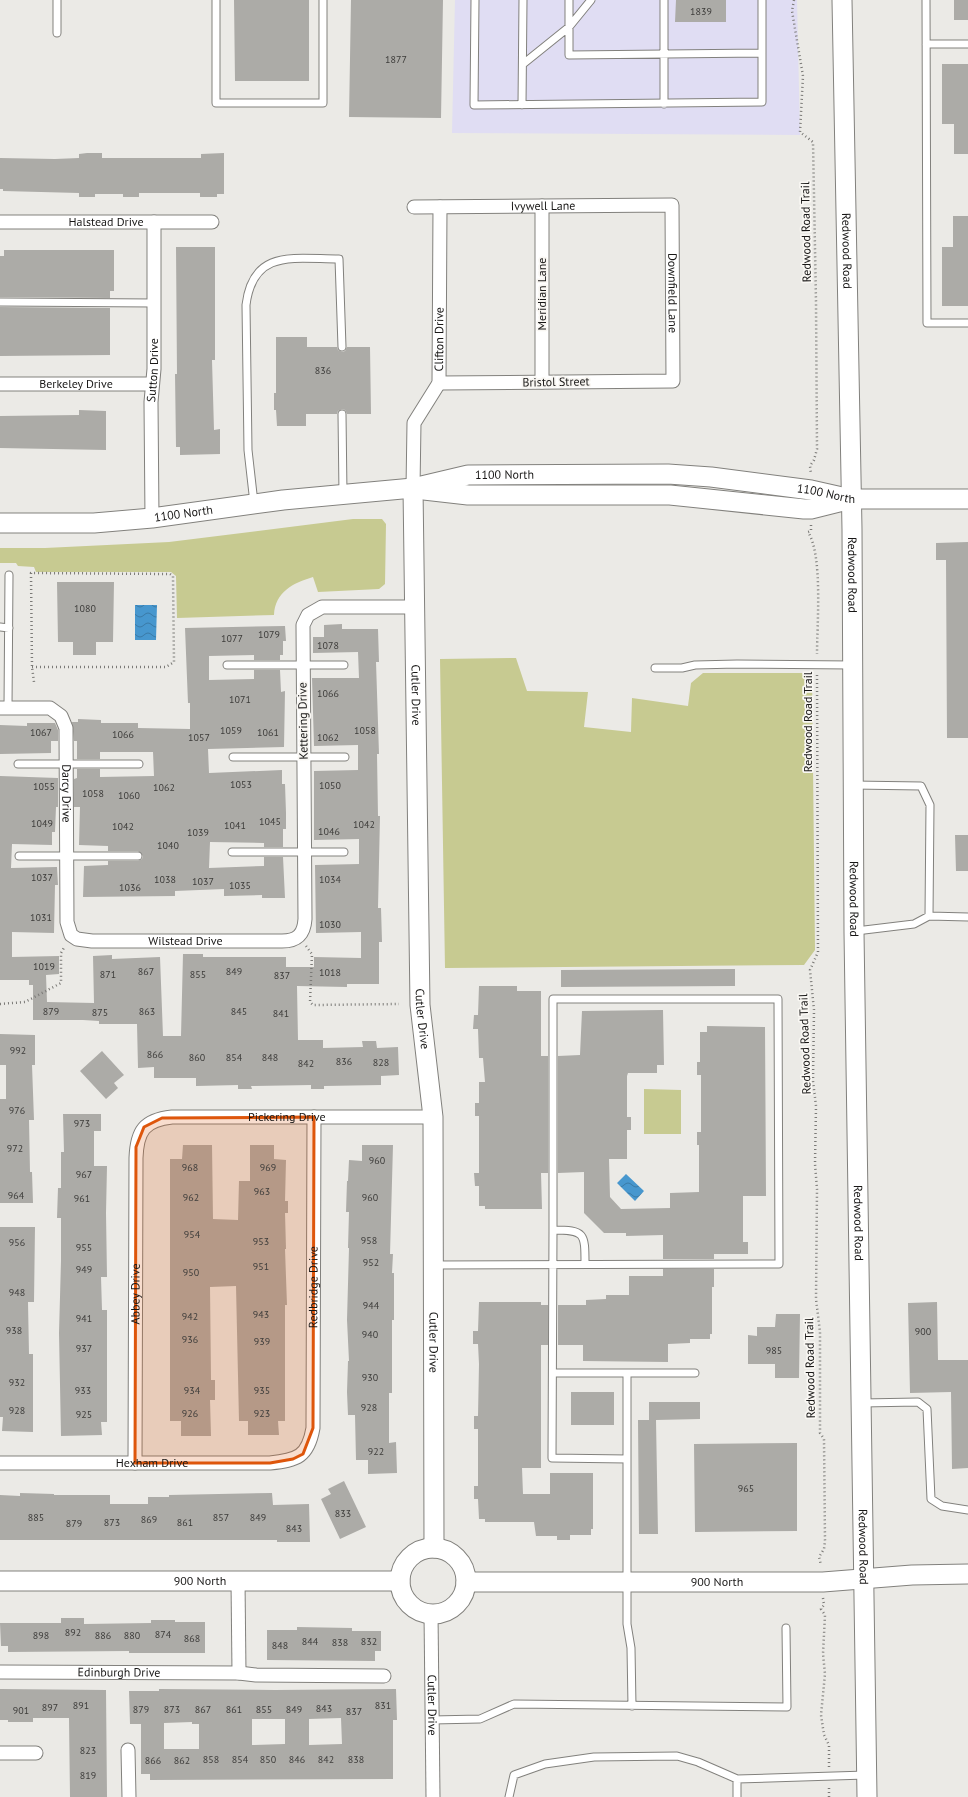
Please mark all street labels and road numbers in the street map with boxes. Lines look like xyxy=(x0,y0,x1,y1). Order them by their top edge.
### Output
street label: Redwood Road Trail xyxy=(797,181,814,282)
street label: Ivywell Lane xyxy=(511,198,575,213)
street label: Redwood Road xyxy=(839,213,855,289)
street label: Halstead Drive xyxy=(68,214,144,229)
street label: Downfield Lane xyxy=(665,253,681,333)
street label: Meridian Lane xyxy=(534,258,549,330)
street label: Clifton Drive xyxy=(431,307,446,371)
street label: Sutton Drive xyxy=(143,338,161,403)
street label: Bristol Street xyxy=(522,373,590,390)
street label: Berkeley Drive xyxy=(39,376,113,391)
street label: 1100 North xyxy=(475,467,534,482)
street label: 1100 North xyxy=(796,480,855,506)
street label: 1100 North xyxy=(153,502,214,525)
street label: Redwood Road xyxy=(845,537,860,613)
street label: Cutler Drive xyxy=(408,664,424,726)
street label: Redwood Road Trail xyxy=(800,671,815,772)
street label: Kettering Drive xyxy=(294,682,311,760)
street label: Darcy Drive xyxy=(59,764,74,823)
street label: Redwood Road xyxy=(847,861,862,937)
street label: Wilstead Drive xyxy=(148,933,223,948)
street label: Cutler Drive xyxy=(413,988,433,1050)
street label: Redwood Road Trail xyxy=(795,993,814,1095)
street label: Pickering Drive xyxy=(248,1109,326,1124)
street label: Redwood Road xyxy=(851,1185,867,1261)
street label: Redbridge Drive xyxy=(305,1246,321,1328)
street label: Abbey Drive xyxy=(127,1263,143,1325)
street label: Cutler Drive xyxy=(426,1312,442,1373)
street label: Redwood Road Trail xyxy=(801,1317,818,1418)
street label: Hexham Drive xyxy=(116,1455,188,1470)
street label: Redwood Road xyxy=(856,1509,872,1585)
street label: 900 North xyxy=(174,1573,226,1588)
street label: 900 North xyxy=(691,1574,743,1589)
street label: Edinburgh Drive xyxy=(78,1664,161,1680)
street label: Cutler Drive xyxy=(425,1674,440,1736)

